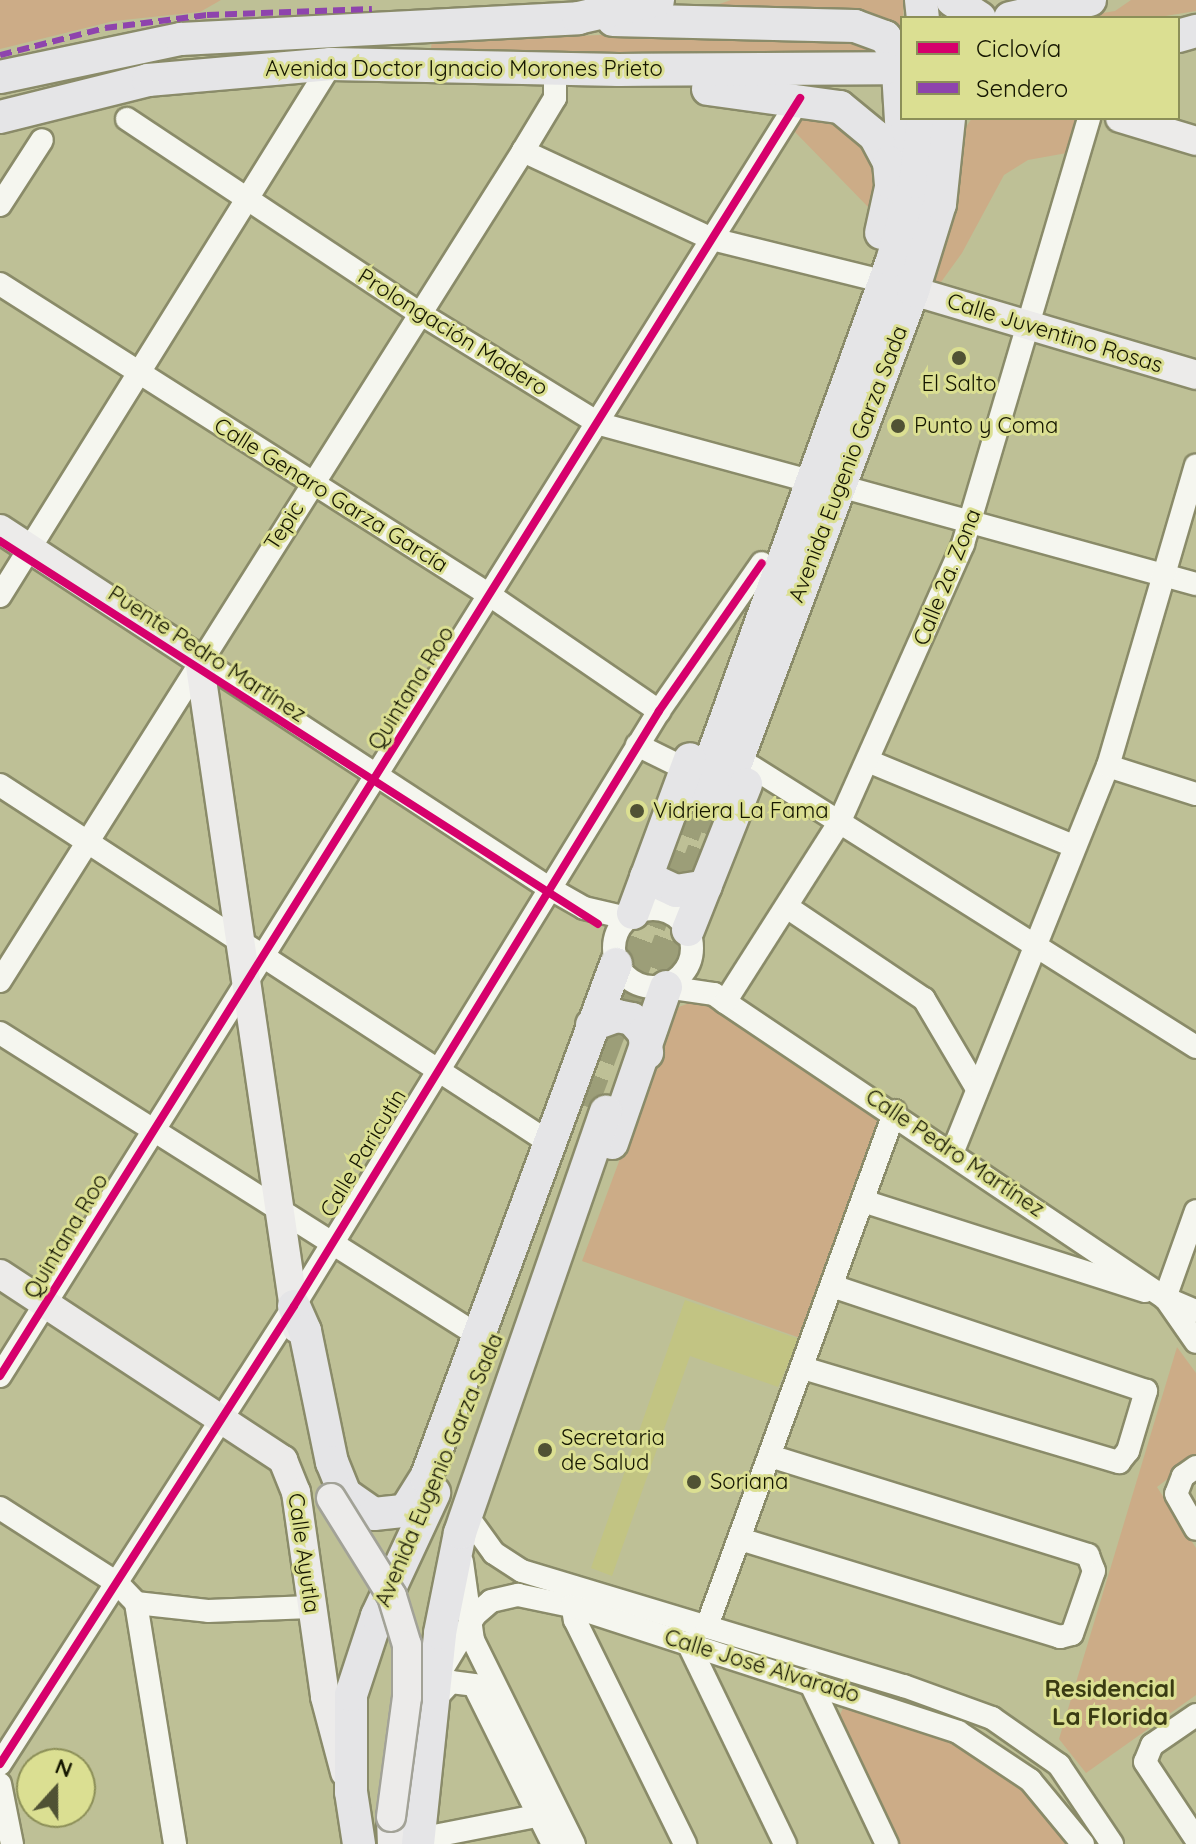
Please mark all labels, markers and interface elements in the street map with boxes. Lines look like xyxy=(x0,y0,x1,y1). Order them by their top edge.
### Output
legend xyxy=(900,16,1180,120)
text: Ciclovía xyxy=(976,33,1061,63)
street label: Avenida Doctor Ignacio Morones Prieto xyxy=(265,56,663,82)
text: Sendero xyxy=(976,73,1068,103)
street label: Prolongación Madero xyxy=(353,263,553,401)
street label: Calle Juventino Rosas xyxy=(944,288,1166,378)
street label: Avenida Eugenio Garza Sada xyxy=(783,322,913,606)
marker: El Salto xyxy=(950,349,968,367)
place label: El Salto xyxy=(922,371,996,397)
street label: Calle Genaro Garza García xyxy=(209,412,453,578)
place label: Punto y Coma xyxy=(914,413,1058,439)
marker: Punto y Coma xyxy=(889,417,907,435)
street label: Tepic xyxy=(259,497,309,555)
street label: Calle 2a. Zona xyxy=(908,505,986,649)
street label: Puente Pedro Martínez xyxy=(103,580,311,728)
street label: Quintana Roo xyxy=(362,621,460,755)
place label: Vidriera La Fama xyxy=(653,798,829,824)
marker: Vidriera La Fama xyxy=(628,802,646,820)
street label: Calle Pedro Martínez xyxy=(861,1083,1049,1223)
street label: Calle Paricutín xyxy=(315,1084,411,1222)
street label: Quintana Roo xyxy=(18,1169,114,1303)
street label: Avenida Eugenio Garza Sada xyxy=(369,1329,509,1611)
place label: Secretaria de Salud xyxy=(561,1424,665,1476)
marker: Secretaria de Salud xyxy=(536,1441,554,1459)
place label: Soriana xyxy=(710,1469,788,1495)
marker: Soriana xyxy=(685,1473,703,1491)
street label: Calle Ayutla xyxy=(283,1491,325,1615)
street label: Calle José Alvarado xyxy=(661,1624,863,1708)
district label: Residencial La Florida xyxy=(1045,1675,1175,1731)
north arrow xyxy=(16,1748,96,1828)
text: N xyxy=(51,1751,76,1783)

